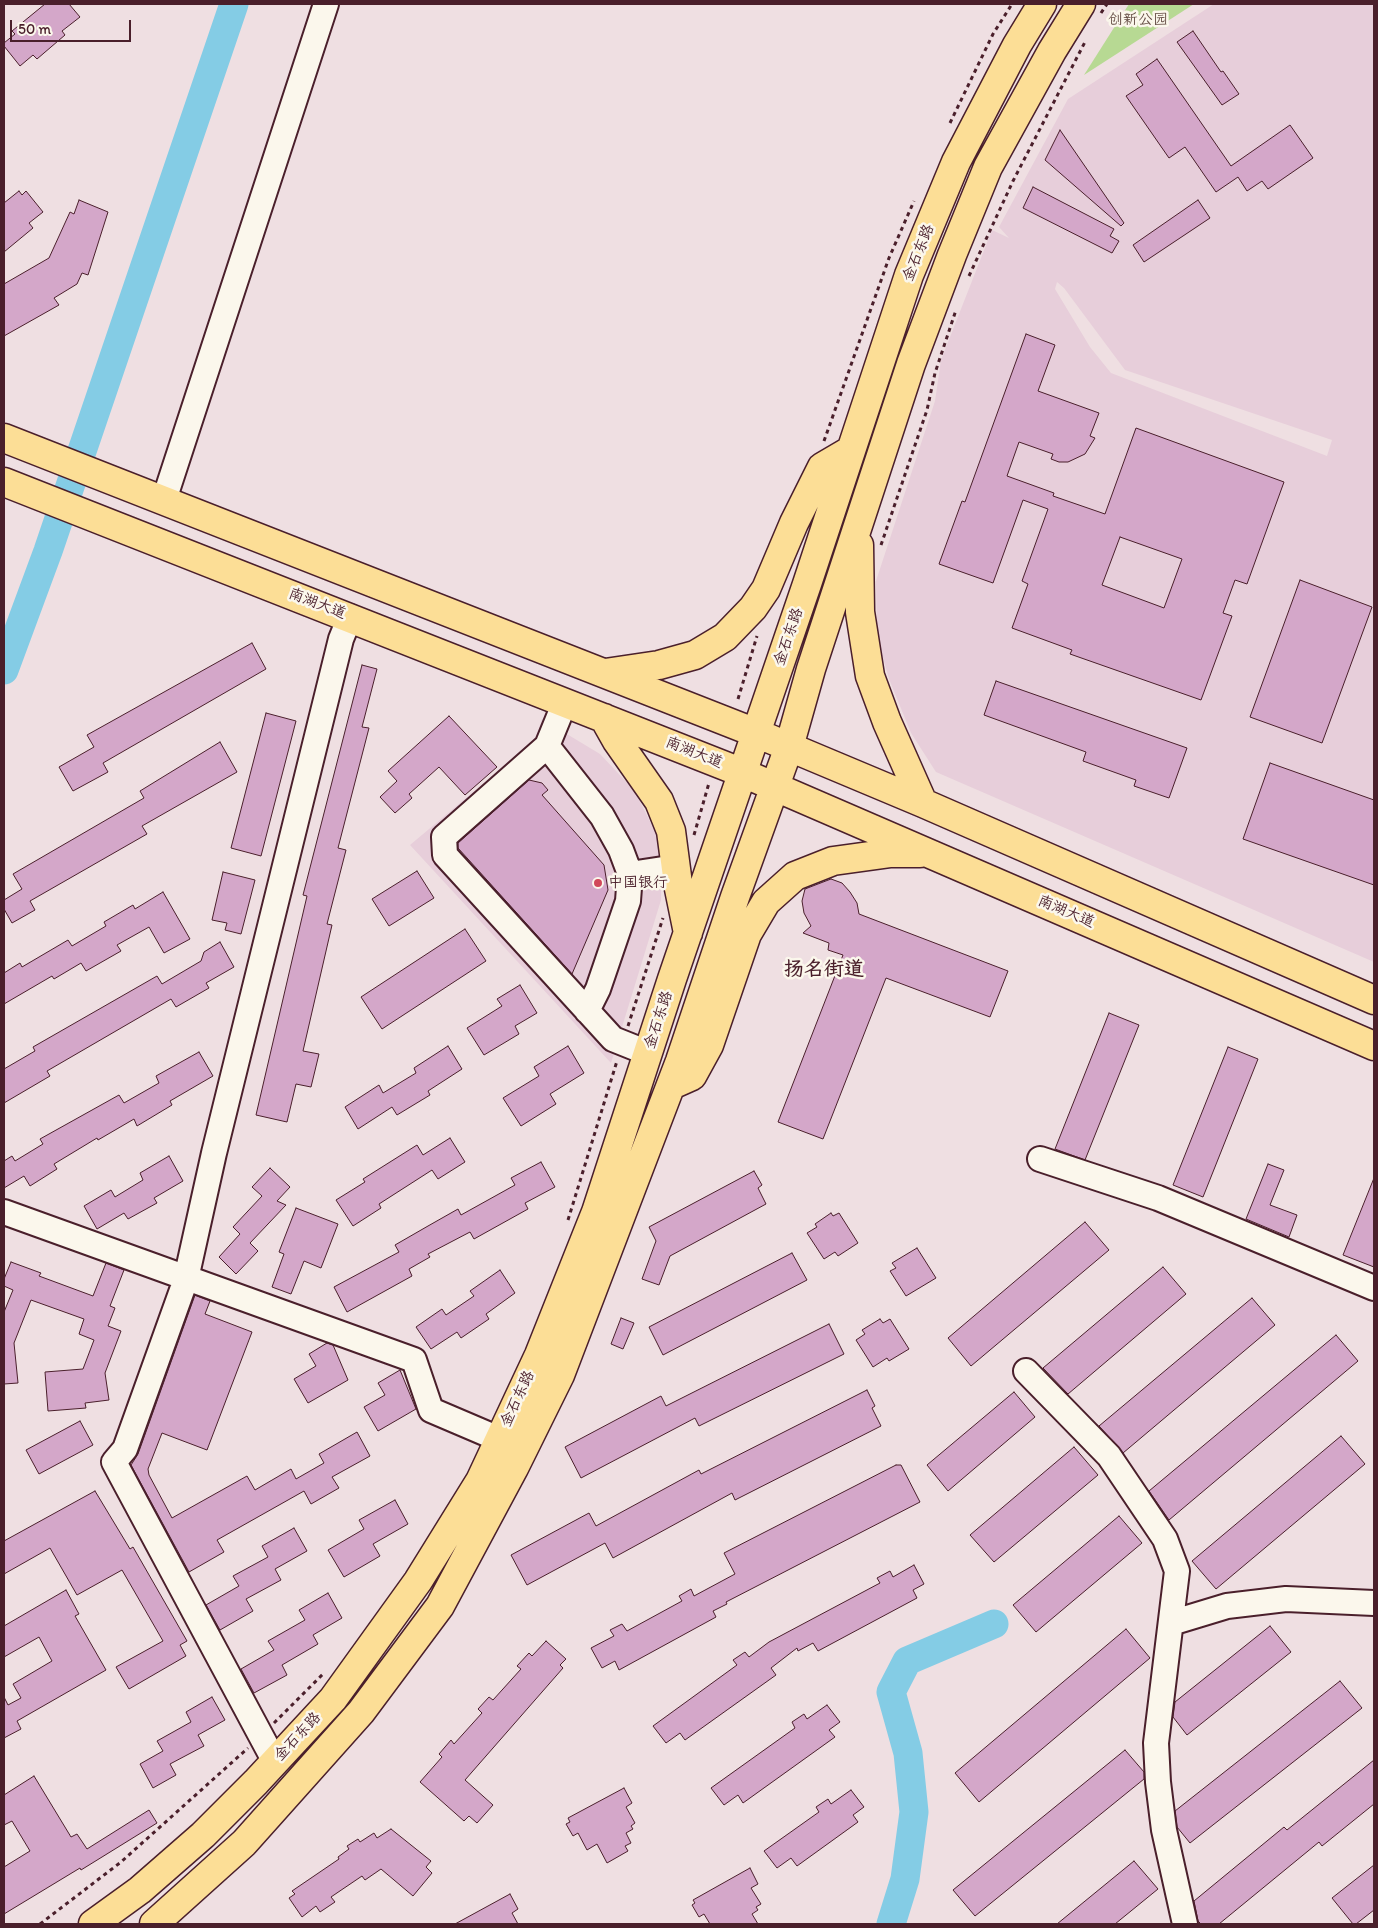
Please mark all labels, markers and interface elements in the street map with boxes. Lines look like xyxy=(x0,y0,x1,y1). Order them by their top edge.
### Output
scale bar xyxy=(12,10,134,42)
park label: 创新公园 xyxy=(1108,11,1168,29)
text: 50 m xyxy=(18,20,51,38)
street label: 金石东路 xyxy=(899,222,939,284)
street label: 南湖大道 xyxy=(286,585,348,623)
street label: 金石东路 xyxy=(771,606,807,668)
street label: 南湖大道 xyxy=(663,733,725,773)
place label: 中国银行 xyxy=(608,874,668,892)
marker: 中国银行 xyxy=(592,877,604,889)
street label: 南湖大道 xyxy=(1035,892,1097,932)
district label: 扬名街道 xyxy=(784,958,864,982)
street label: 金石东路 xyxy=(641,989,677,1051)
street label: 金石东路 xyxy=(497,1368,539,1430)
street label: 金石东路 xyxy=(271,1709,325,1765)

